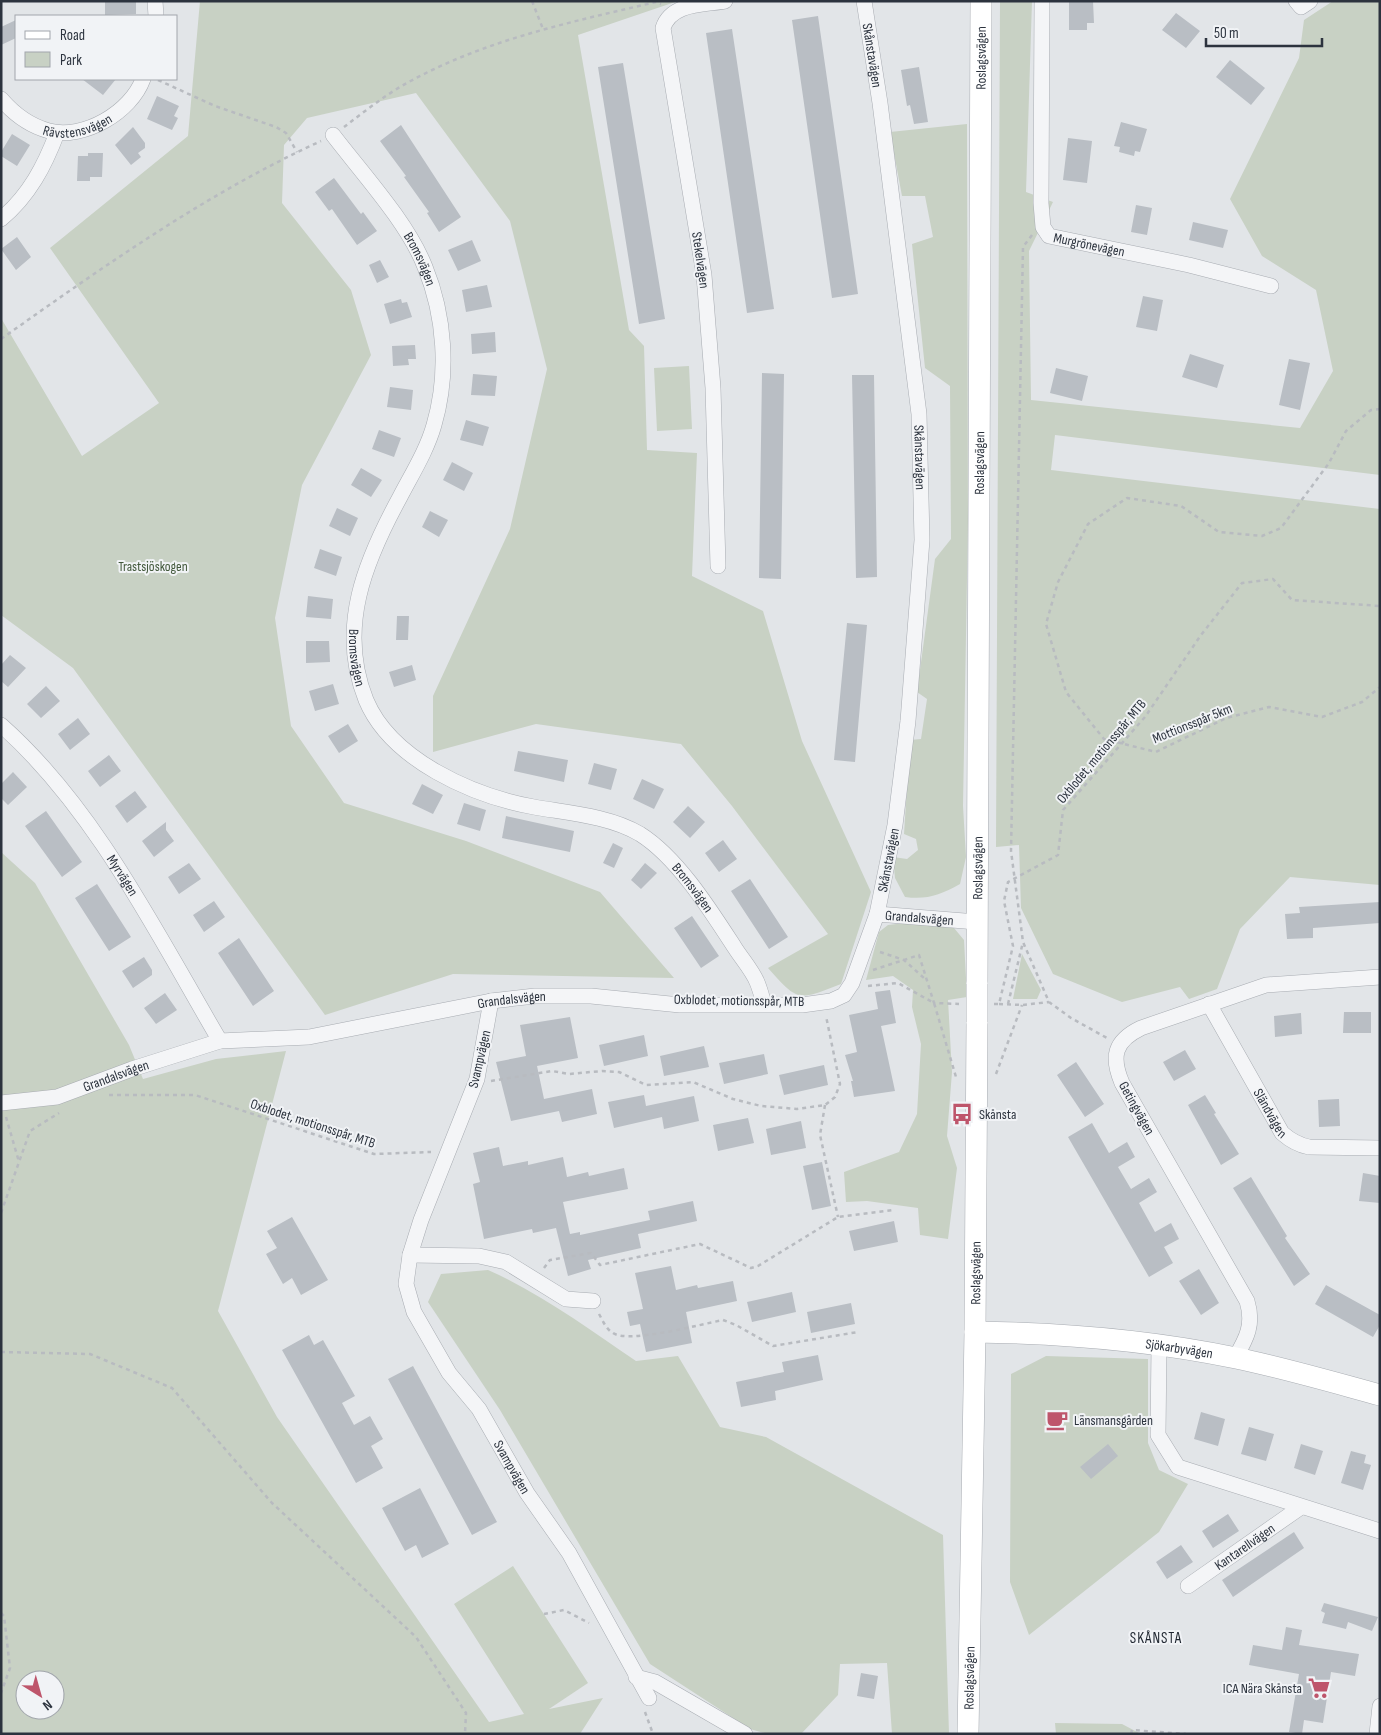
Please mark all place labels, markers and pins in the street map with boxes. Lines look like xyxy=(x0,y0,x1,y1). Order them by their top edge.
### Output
bus stop icon: Skånsta xyxy=(949,1101,975,1127)
place label: Skånsta xyxy=(979,1106,1016,1123)
cafe icon: Länsmansgården xyxy=(1044,1407,1070,1433)
place label: Länsmansgården xyxy=(1074,1412,1153,1429)
supermarket icon: ICA Nära Skånsta xyxy=(1306,1675,1332,1701)
place label: ICA Nära Skånsta xyxy=(1223,1680,1302,1697)

